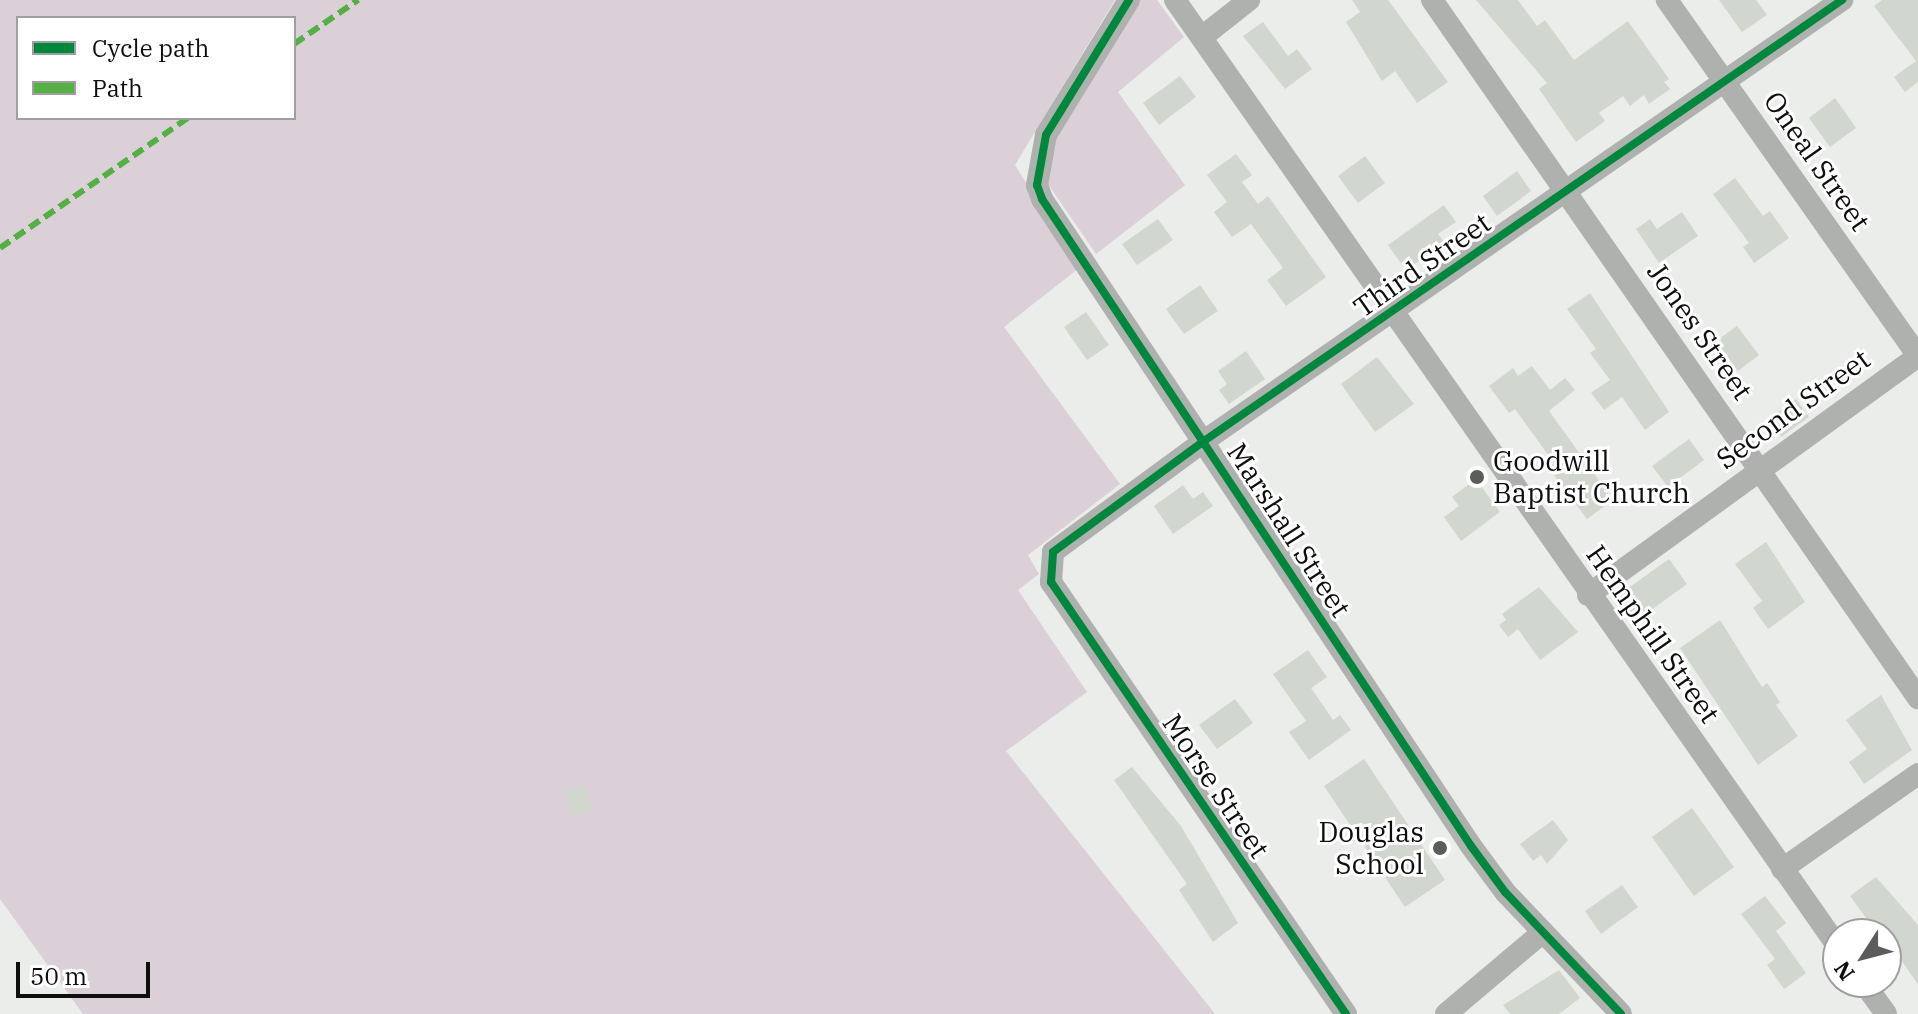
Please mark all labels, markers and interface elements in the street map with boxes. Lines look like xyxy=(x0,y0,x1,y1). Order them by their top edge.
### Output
legend xyxy=(16,16,296,120)
text: Cycle path xyxy=(92,32,209,64)
text: Path xyxy=(92,72,143,104)
street label: Oneal Street xyxy=(1757,85,1877,237)
street label: Third Street xyxy=(1347,206,1497,324)
street label: Jones Street xyxy=(1640,256,1760,406)
street label: Second Street xyxy=(1710,342,1876,476)
street label: Marshall Street xyxy=(1220,437,1358,623)
place label: Goodwill Baptist Church xyxy=(1493,444,1690,510)
marker: Goodwill Baptist Church xyxy=(1468,468,1486,486)
street label: Hemphill Street xyxy=(1579,539,1727,729)
street label: Morse Street xyxy=(1156,708,1276,864)
place label: Douglas School xyxy=(1319,815,1424,881)
marker: Douglas School xyxy=(1431,839,1449,857)
north arrow xyxy=(1822,918,1902,998)
scale bar xyxy=(20,946,154,996)
text: N xyxy=(1827,956,1861,987)
text: 50 m xyxy=(30,960,87,992)

